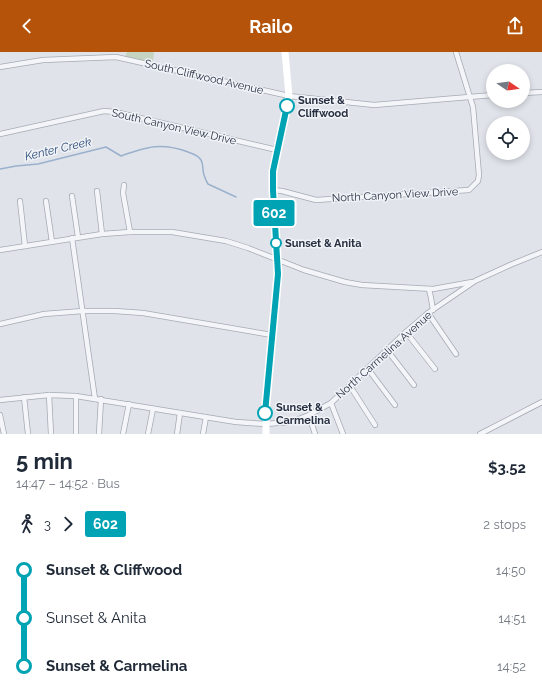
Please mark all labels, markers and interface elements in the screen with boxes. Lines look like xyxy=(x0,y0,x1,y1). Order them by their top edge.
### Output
icon: back xyxy=(16,15,38,37)
icon: share xyxy=(504,15,526,37)
text: Railo xyxy=(249,16,293,37)
street label: South Cliffwood Avenue xyxy=(143,57,265,97)
north arrow xyxy=(486,64,530,108)
map controls xyxy=(486,64,530,160)
place label: Sunset & Cliffwood xyxy=(298,94,348,120)
marker: Sunset & Cliffwood xyxy=(279,98,295,114)
street label: South Canyon View Drive xyxy=(110,106,238,148)
button: locate xyxy=(486,116,530,160)
water label: Kenter Creek xyxy=(23,134,93,163)
street label: North Canyon View Drive xyxy=(331,185,459,205)
line badge: 602 xyxy=(251,200,297,226)
text: 602 xyxy=(262,205,287,221)
marker: Sunset & Anita xyxy=(270,237,282,249)
place label: Sunset & Anita xyxy=(285,237,362,250)
street label: North Carmelina Avenue xyxy=(333,308,435,401)
place label: Sunset & Carmelina xyxy=(276,401,330,427)
marker: Sunset & Carmelina xyxy=(257,405,273,421)
text: 5 min xyxy=(16,448,73,474)
text: $3.52 xyxy=(488,459,526,477)
text: 14:47 – 14:52 · Bus xyxy=(16,476,120,491)
icon: walk xyxy=(16,513,38,535)
icon: forward xyxy=(57,513,79,535)
text: 602 xyxy=(93,516,118,532)
text: 3 xyxy=(44,517,51,532)
text: 2 stops xyxy=(483,517,526,532)
text: Sunset & Cliffwood xyxy=(46,561,182,579)
text: 14:50 xyxy=(496,563,526,578)
text: Sunset & Anita xyxy=(46,609,146,627)
text: 14:51 xyxy=(498,611,526,626)
text: Sunset & Carmelina xyxy=(46,657,187,675)
text: 14:52 xyxy=(497,659,526,674)

